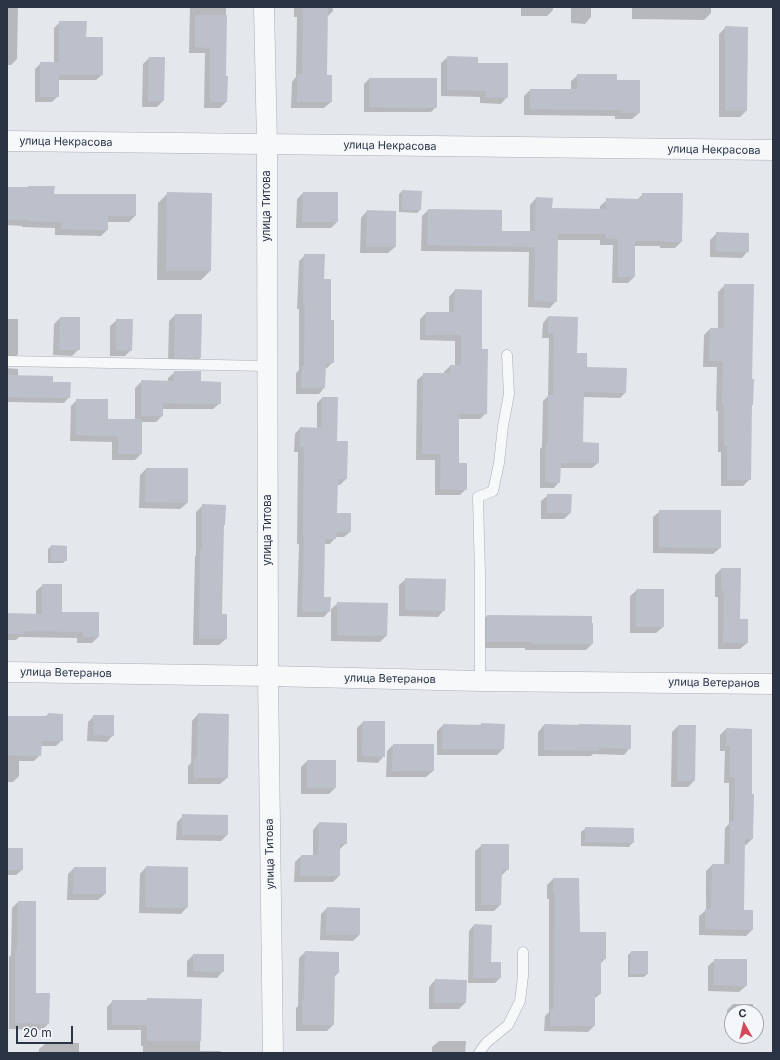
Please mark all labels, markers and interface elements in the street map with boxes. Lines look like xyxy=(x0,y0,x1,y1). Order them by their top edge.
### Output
street label: улица Некрасова xyxy=(19,135,113,149)
street label: улица Некрасова xyxy=(343,139,437,153)
street label: улица Некрасова xyxy=(667,143,761,157)
street label: улица Титова xyxy=(260,170,274,242)
street label: улица Титова xyxy=(261,494,275,566)
street label: улица Ветеранов xyxy=(20,666,112,680)
street label: улица Ветеранов xyxy=(344,672,436,686)
street label: улица Ветеранов xyxy=(668,676,760,690)
street label: улица Титова xyxy=(263,818,277,890)
north arrow xyxy=(724,1004,764,1044)
text: С xyxy=(737,1006,747,1021)
scale bar xyxy=(18,1018,75,1044)
text: 20 m xyxy=(23,1025,52,1040)

